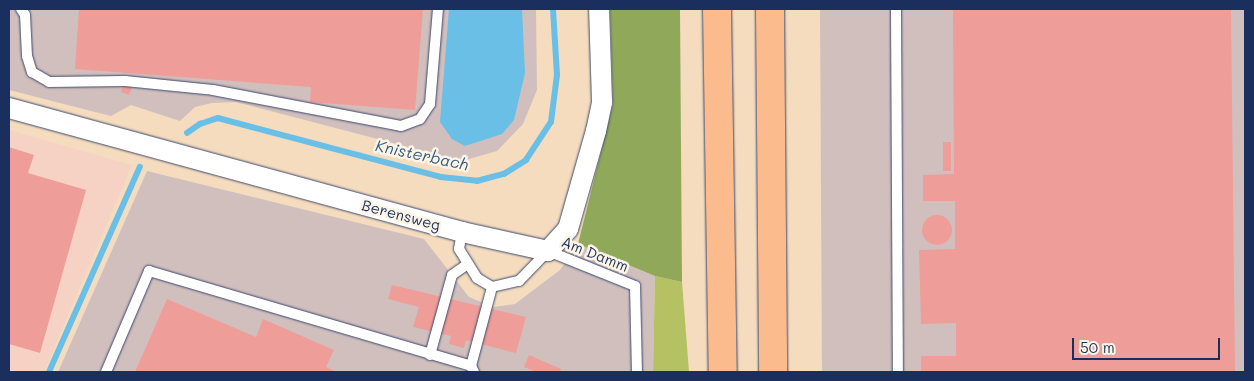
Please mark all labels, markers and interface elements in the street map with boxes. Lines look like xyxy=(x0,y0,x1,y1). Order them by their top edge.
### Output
water label: Knisterbach xyxy=(374,136,470,174)
street label: Berensweg xyxy=(360,196,442,234)
street label: Am Damm xyxy=(559,232,631,276)
scale bar xyxy=(1074,328,1222,360)
text: 50 m xyxy=(1080,337,1115,357)

